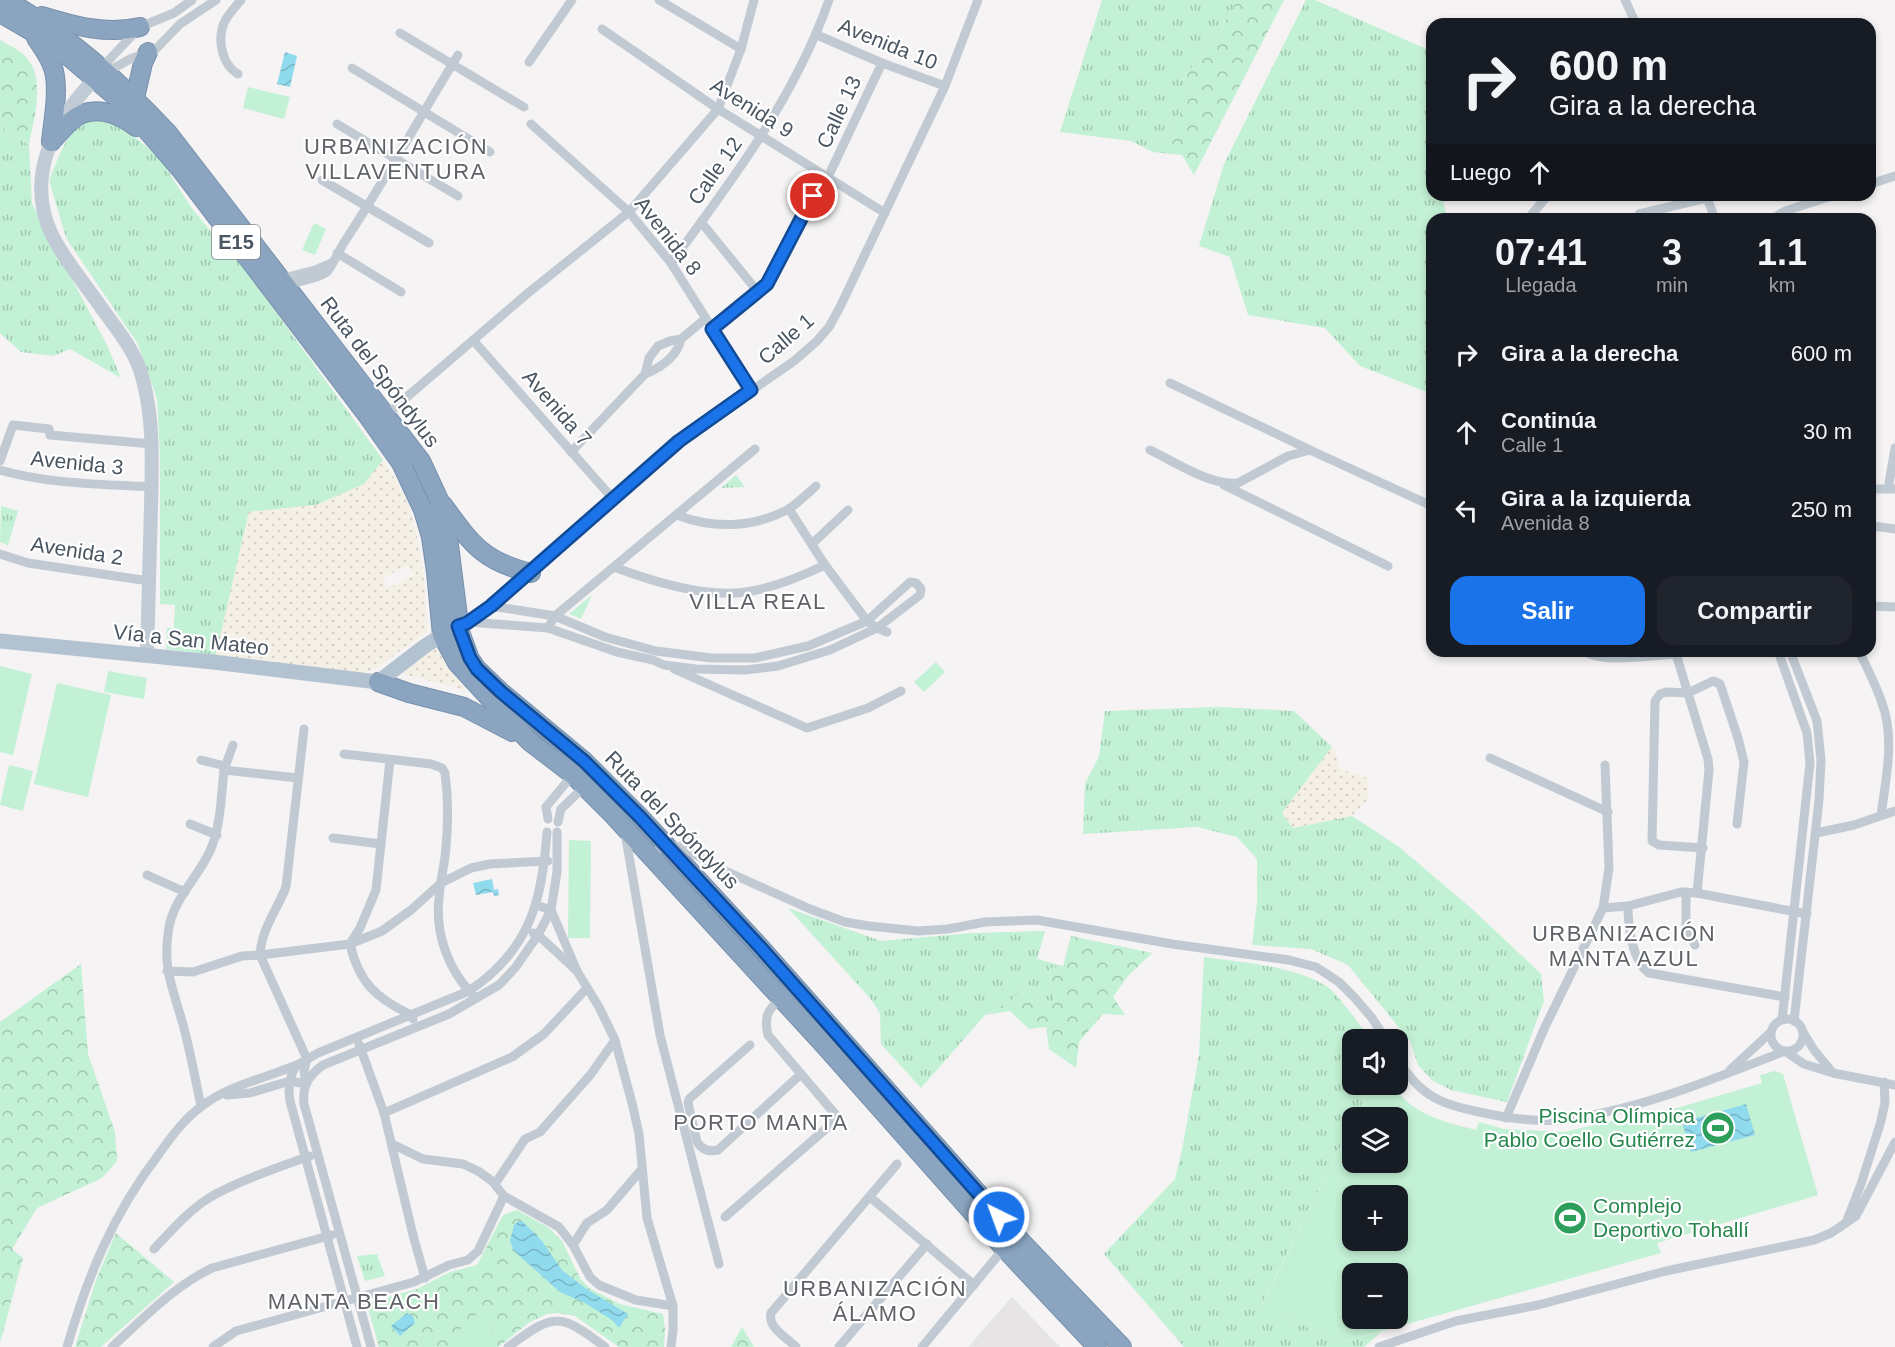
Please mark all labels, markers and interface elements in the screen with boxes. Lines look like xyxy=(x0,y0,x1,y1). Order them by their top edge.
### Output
street label: Avenida 10 xyxy=(835,13,941,74)
icon: right xyxy=(1450,42,1528,120)
text: 600 m xyxy=(1549,42,1668,89)
street label: Calle 13 xyxy=(812,72,865,152)
street label: Avenida 9 xyxy=(707,73,798,142)
text: Gira a la derecha xyxy=(1549,91,1756,121)
street label: Calle 12 xyxy=(683,133,746,209)
district label: URBANIZACIÓN VILLAVENTURA xyxy=(304,134,488,184)
icon: ahead xyxy=(1523,156,1556,189)
text: Luego xyxy=(1450,160,1511,185)
pin xyxy=(787,170,838,221)
icon: arrive xyxy=(796,179,829,212)
street label: Avenida 8 xyxy=(631,192,706,279)
road number: E15 xyxy=(212,225,260,259)
text: 07:41 xyxy=(1495,232,1587,273)
text: 3 xyxy=(1662,232,1682,273)
text: 1.1 xyxy=(1757,232,1807,273)
text: Llegada xyxy=(1505,274,1577,296)
text: min xyxy=(1656,274,1688,296)
text: km xyxy=(1769,274,1795,296)
street label: Ruta del Spóndylus xyxy=(316,292,444,451)
street label: Calle 1 xyxy=(753,308,818,369)
icon: right xyxy=(1450,338,1483,371)
text: Gira a la derecha xyxy=(1501,341,1678,366)
text: 600 m xyxy=(1791,341,1852,366)
street label: Avenida 7 xyxy=(518,365,597,450)
text: Continúa xyxy=(1501,408,1596,433)
icon: ahead xyxy=(1450,416,1483,449)
text: 30 m xyxy=(1803,419,1852,444)
text: Calle 1 xyxy=(1501,434,1563,456)
street label: Avenida 3 xyxy=(30,446,125,479)
text: Gira a la izquierda xyxy=(1501,486,1691,511)
icon: left xyxy=(1450,494,1483,527)
text: 250 m xyxy=(1791,497,1852,522)
text: Avenida 8 xyxy=(1501,512,1590,534)
street label: Avenida 2 xyxy=(29,532,125,569)
button: Salir xyxy=(1450,576,1645,645)
button: Compartir xyxy=(1657,576,1852,645)
district label: VILLA REAL xyxy=(689,589,827,614)
street label: Vía a San Mateo xyxy=(112,620,270,659)
street label: Ruta del Spóndylus xyxy=(601,746,744,893)
district label: URBANIZACIÓN MANTA AZUL xyxy=(1532,921,1716,971)
map controls xyxy=(1342,1029,1408,1329)
button: sound xyxy=(1342,1029,1408,1095)
place label: Piscina Olímpica Pablo Coello Gutiérrez xyxy=(1484,1104,1695,1151)
button: layers xyxy=(1342,1107,1408,1173)
district label: PORTO MANTA xyxy=(673,1110,849,1135)
sports icon: Piscina Olímpica Pablo Coello Gutiérrez xyxy=(1700,1110,1736,1146)
position arrow xyxy=(967,1185,1031,1249)
button: + xyxy=(1342,1185,1408,1251)
place label: Complejo Deportivo Tohallí xyxy=(1593,1194,1749,1241)
sports icon: Complejo Deportivo Tohallí xyxy=(1552,1200,1588,1236)
button: − xyxy=(1342,1263,1408,1329)
district label: URBANIZACIÓN ÁLAMO xyxy=(783,1276,967,1326)
district label: MANTA BEACH xyxy=(268,1289,440,1314)

